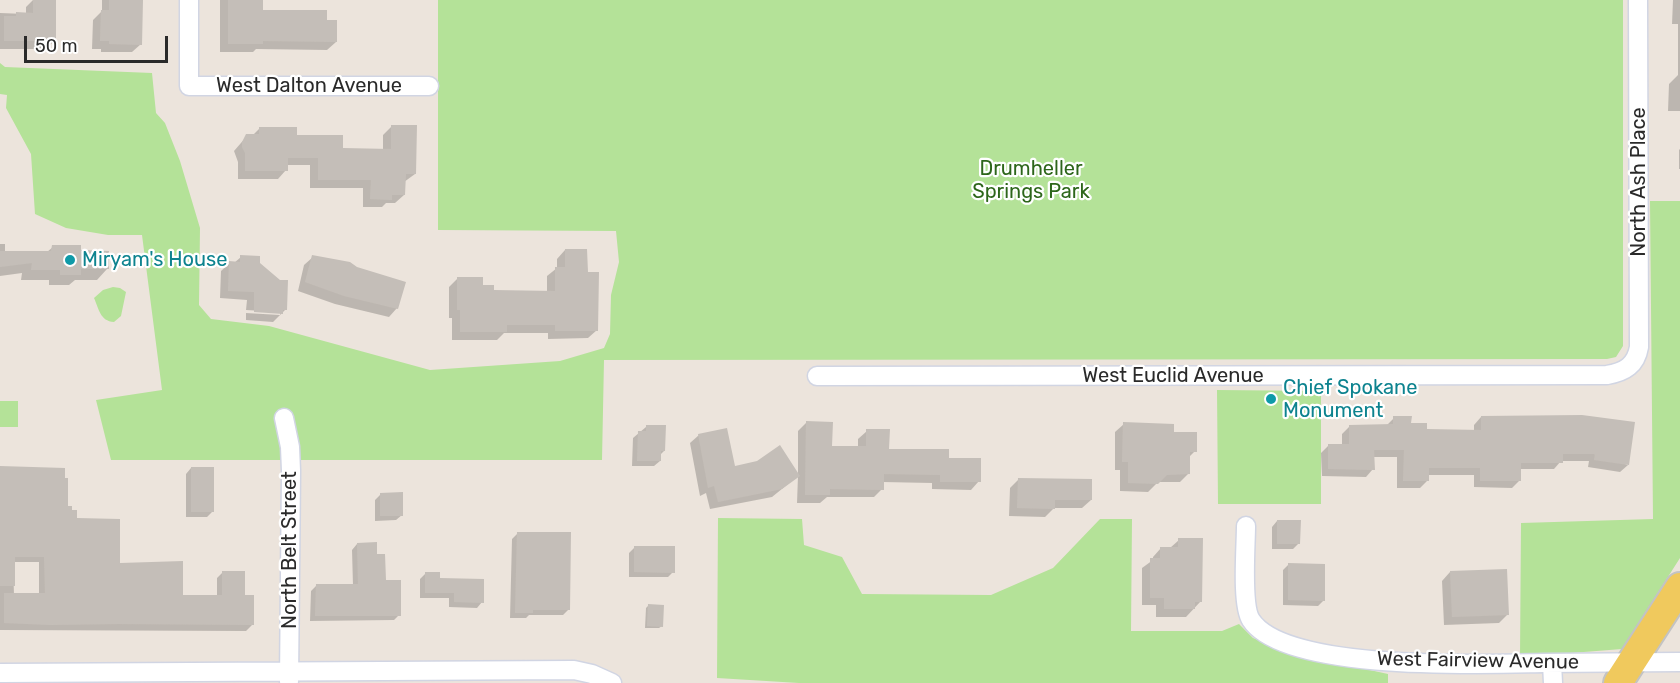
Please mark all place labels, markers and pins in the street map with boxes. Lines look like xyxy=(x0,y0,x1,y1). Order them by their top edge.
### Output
place label: Miryam's House xyxy=(82,248,227,272)
marker: Miryam's House xyxy=(63,253,77,267)
place label: Chief Spokane Monument xyxy=(1283,376,1417,423)
marker: Chief Spokane Monument xyxy=(1264,392,1278,406)

